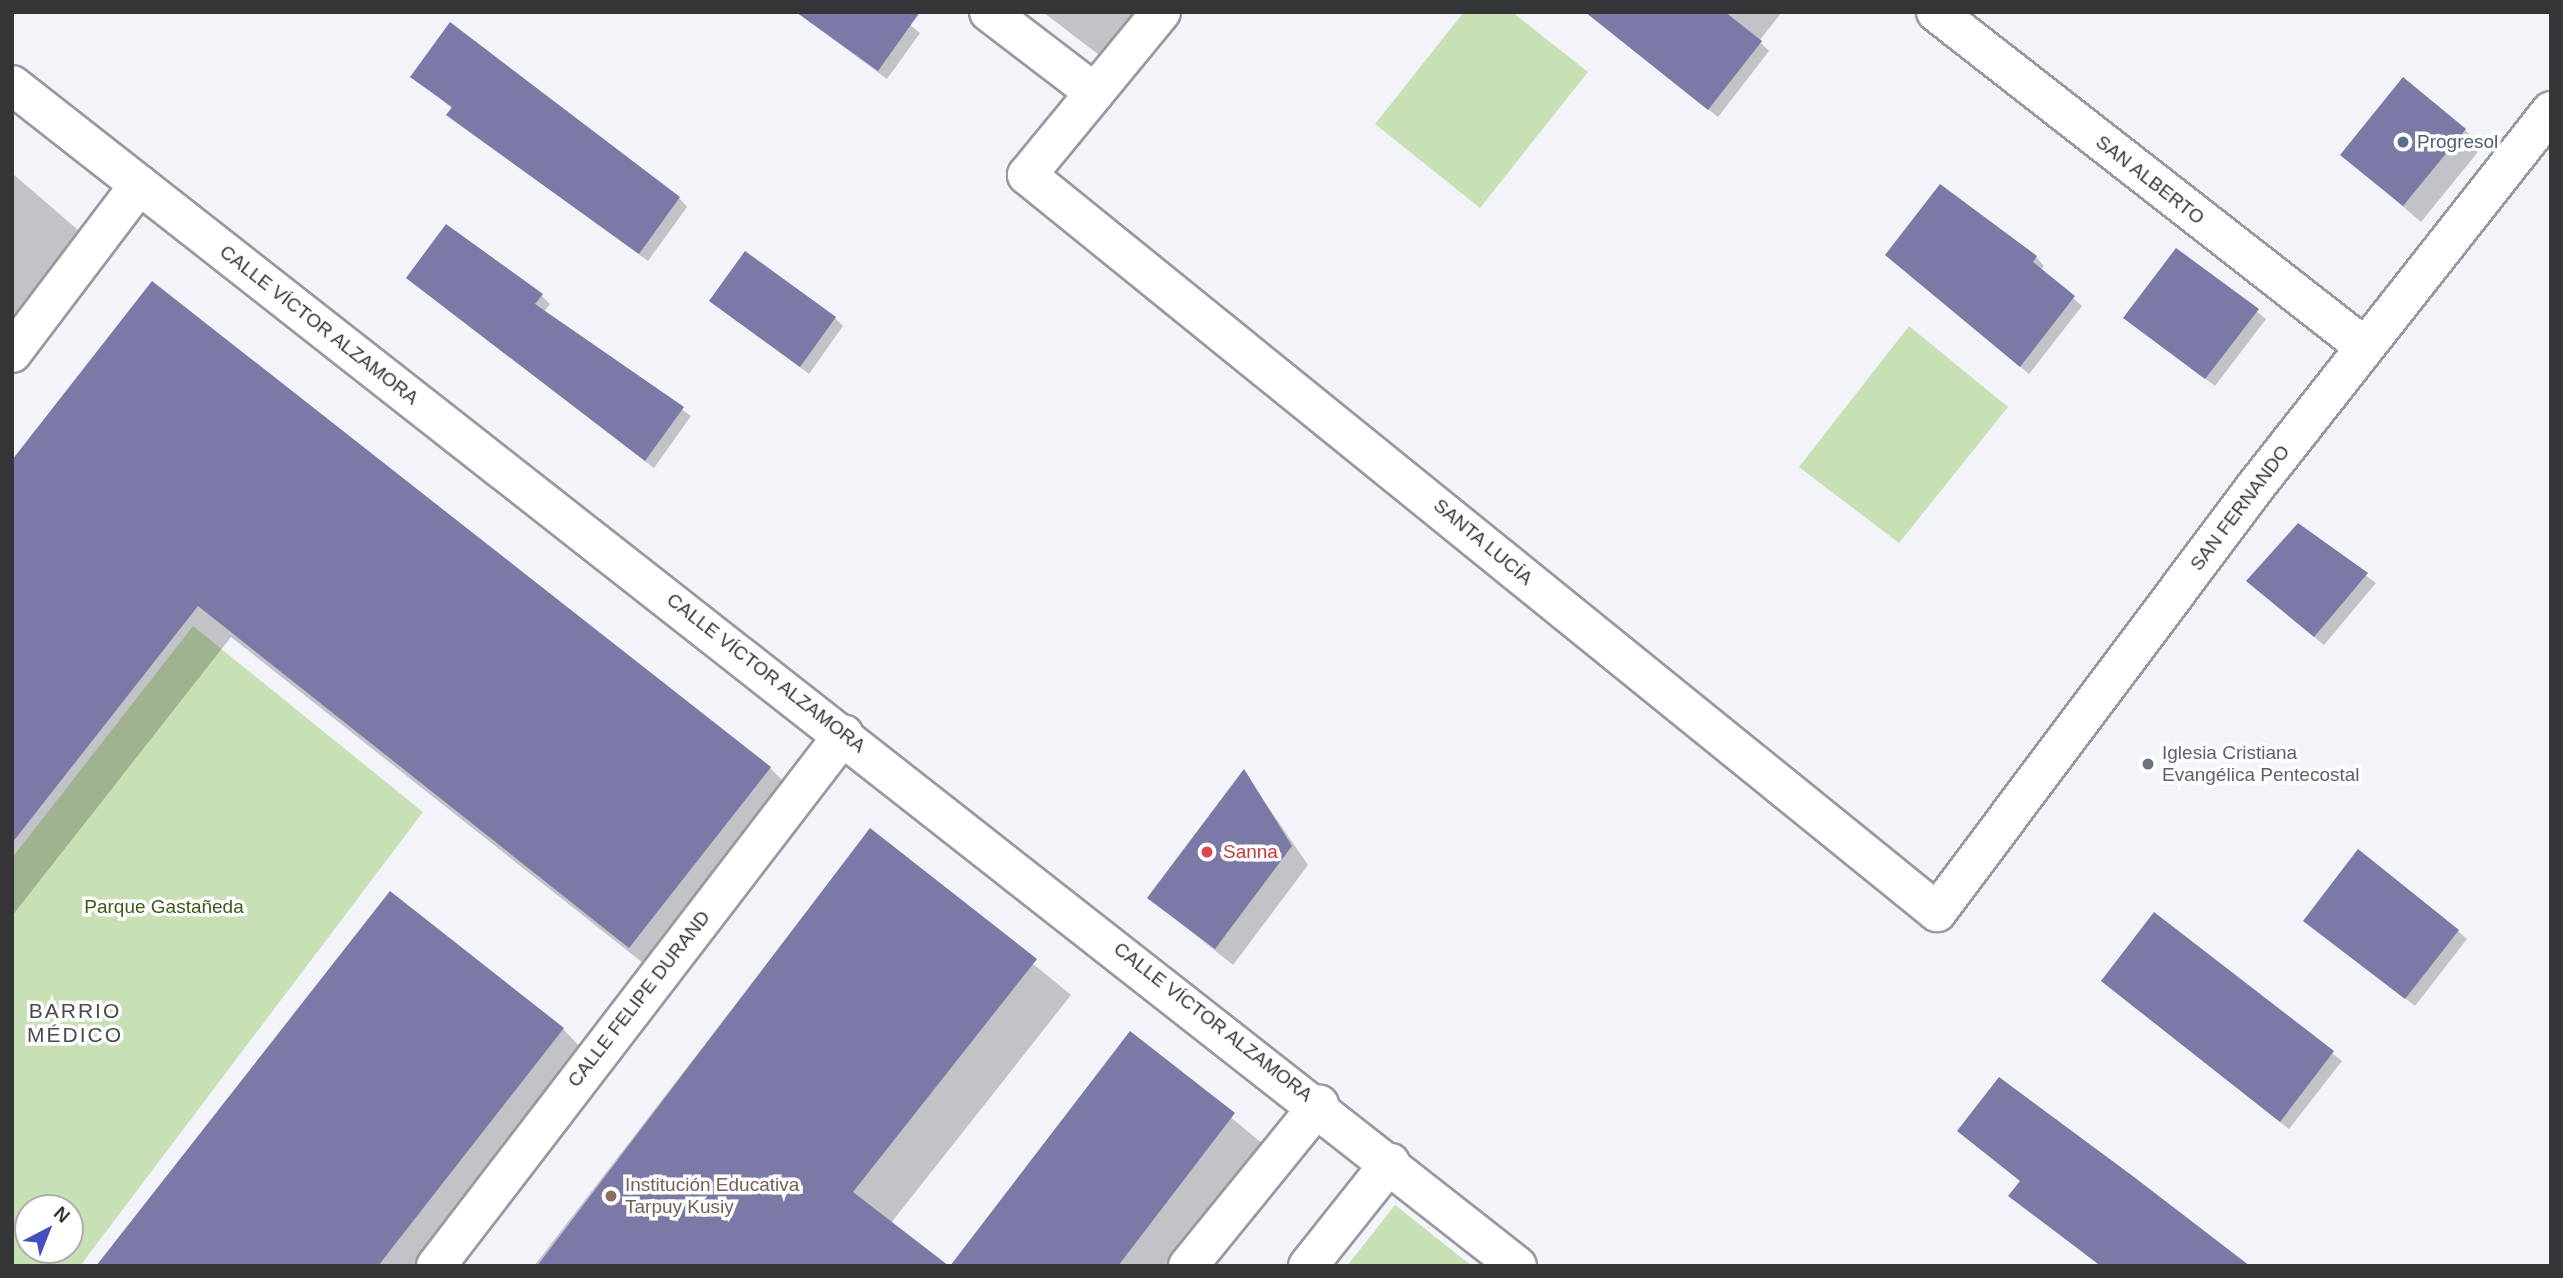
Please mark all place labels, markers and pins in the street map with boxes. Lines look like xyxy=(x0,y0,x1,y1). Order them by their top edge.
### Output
place label: Progresol xyxy=(2417,131,2498,153)
marker: Progresol xyxy=(2395,134,2411,150)
place label: Iglesia Cristiana Evangélica Pentecostal xyxy=(2162,742,2360,786)
marker: Iglesia Cristiana Evangélica Pentecostal xyxy=(2140,756,2156,772)
place label: Sanna xyxy=(1223,841,1278,863)
marker: Sanna xyxy=(1197,842,1217,862)
place label: Institución Educativa Tarpuy Kusiy xyxy=(625,1174,799,1218)
marker: Institución Educativa Tarpuy Kusiy xyxy=(603,1188,619,1204)

